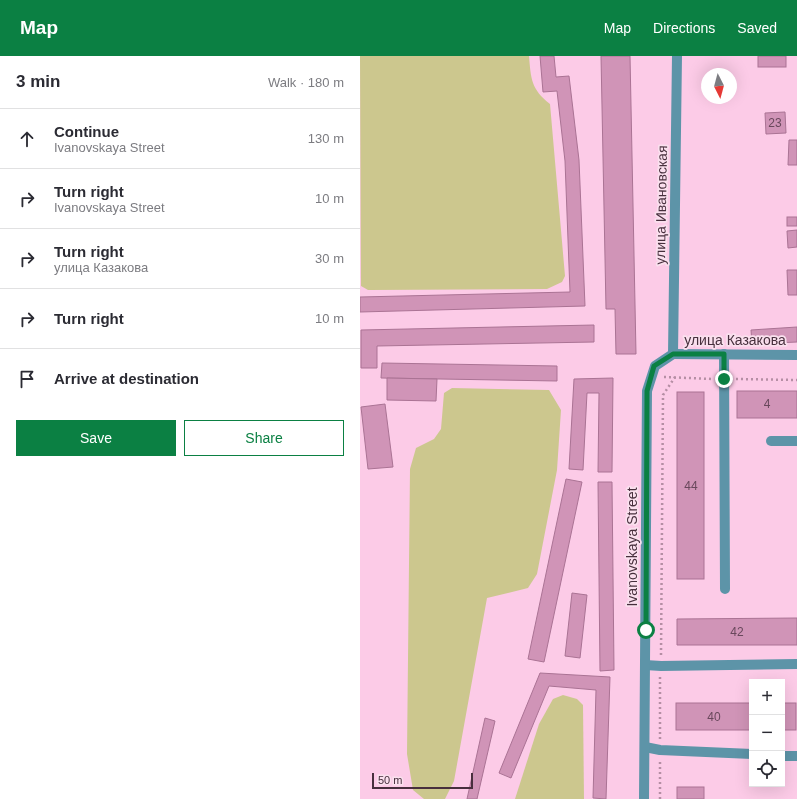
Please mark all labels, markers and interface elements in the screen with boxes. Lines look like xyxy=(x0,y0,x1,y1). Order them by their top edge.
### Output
text: Map xyxy=(20,17,58,38)
text: Map xyxy=(604,20,631,36)
text: Directions xyxy=(653,20,715,36)
text: Saved xyxy=(737,20,777,36)
north arrow xyxy=(701,68,737,104)
text: 3 min xyxy=(16,72,60,91)
text: Walk · 180 m xyxy=(268,75,344,90)
house number: 23 xyxy=(768,116,782,130)
text: Continue xyxy=(54,123,119,140)
icon: ahead xyxy=(16,128,38,150)
text: 130 m xyxy=(308,131,344,146)
text: Ivanovskaya Street xyxy=(54,140,165,155)
street label: улица Ивановская xyxy=(652,145,670,265)
text: Turn right xyxy=(54,183,124,200)
icon: right xyxy=(16,188,38,210)
text: 10 m xyxy=(315,191,344,206)
text: Ivanovskaya Street xyxy=(54,200,165,215)
text: Turn right xyxy=(54,243,124,260)
icon: right xyxy=(16,248,38,270)
text: 30 m xyxy=(315,251,344,266)
text: улица Казакова xyxy=(54,260,148,275)
icon: right xyxy=(16,308,38,330)
text: Turn right xyxy=(54,310,124,327)
text: 10 m xyxy=(315,311,344,326)
street label: улица Казакова xyxy=(684,332,786,348)
icon: arrive xyxy=(16,368,38,390)
text: Arrive at destination xyxy=(54,370,199,387)
route end xyxy=(715,370,733,388)
house number: 4 xyxy=(764,397,771,411)
button: Save xyxy=(16,420,176,456)
button: Share xyxy=(184,420,344,456)
house number: 44 xyxy=(684,479,698,493)
street label: Ivanovskaya Street xyxy=(624,487,640,607)
route start xyxy=(637,621,655,639)
house number: 42 xyxy=(730,625,744,639)
map controls xyxy=(749,679,785,787)
button: + xyxy=(749,679,785,715)
house number: 40 xyxy=(707,710,721,724)
button: − xyxy=(749,715,785,751)
button: locate xyxy=(749,751,785,787)
scale bar xyxy=(372,771,473,790)
text: 50 m xyxy=(378,774,402,786)

